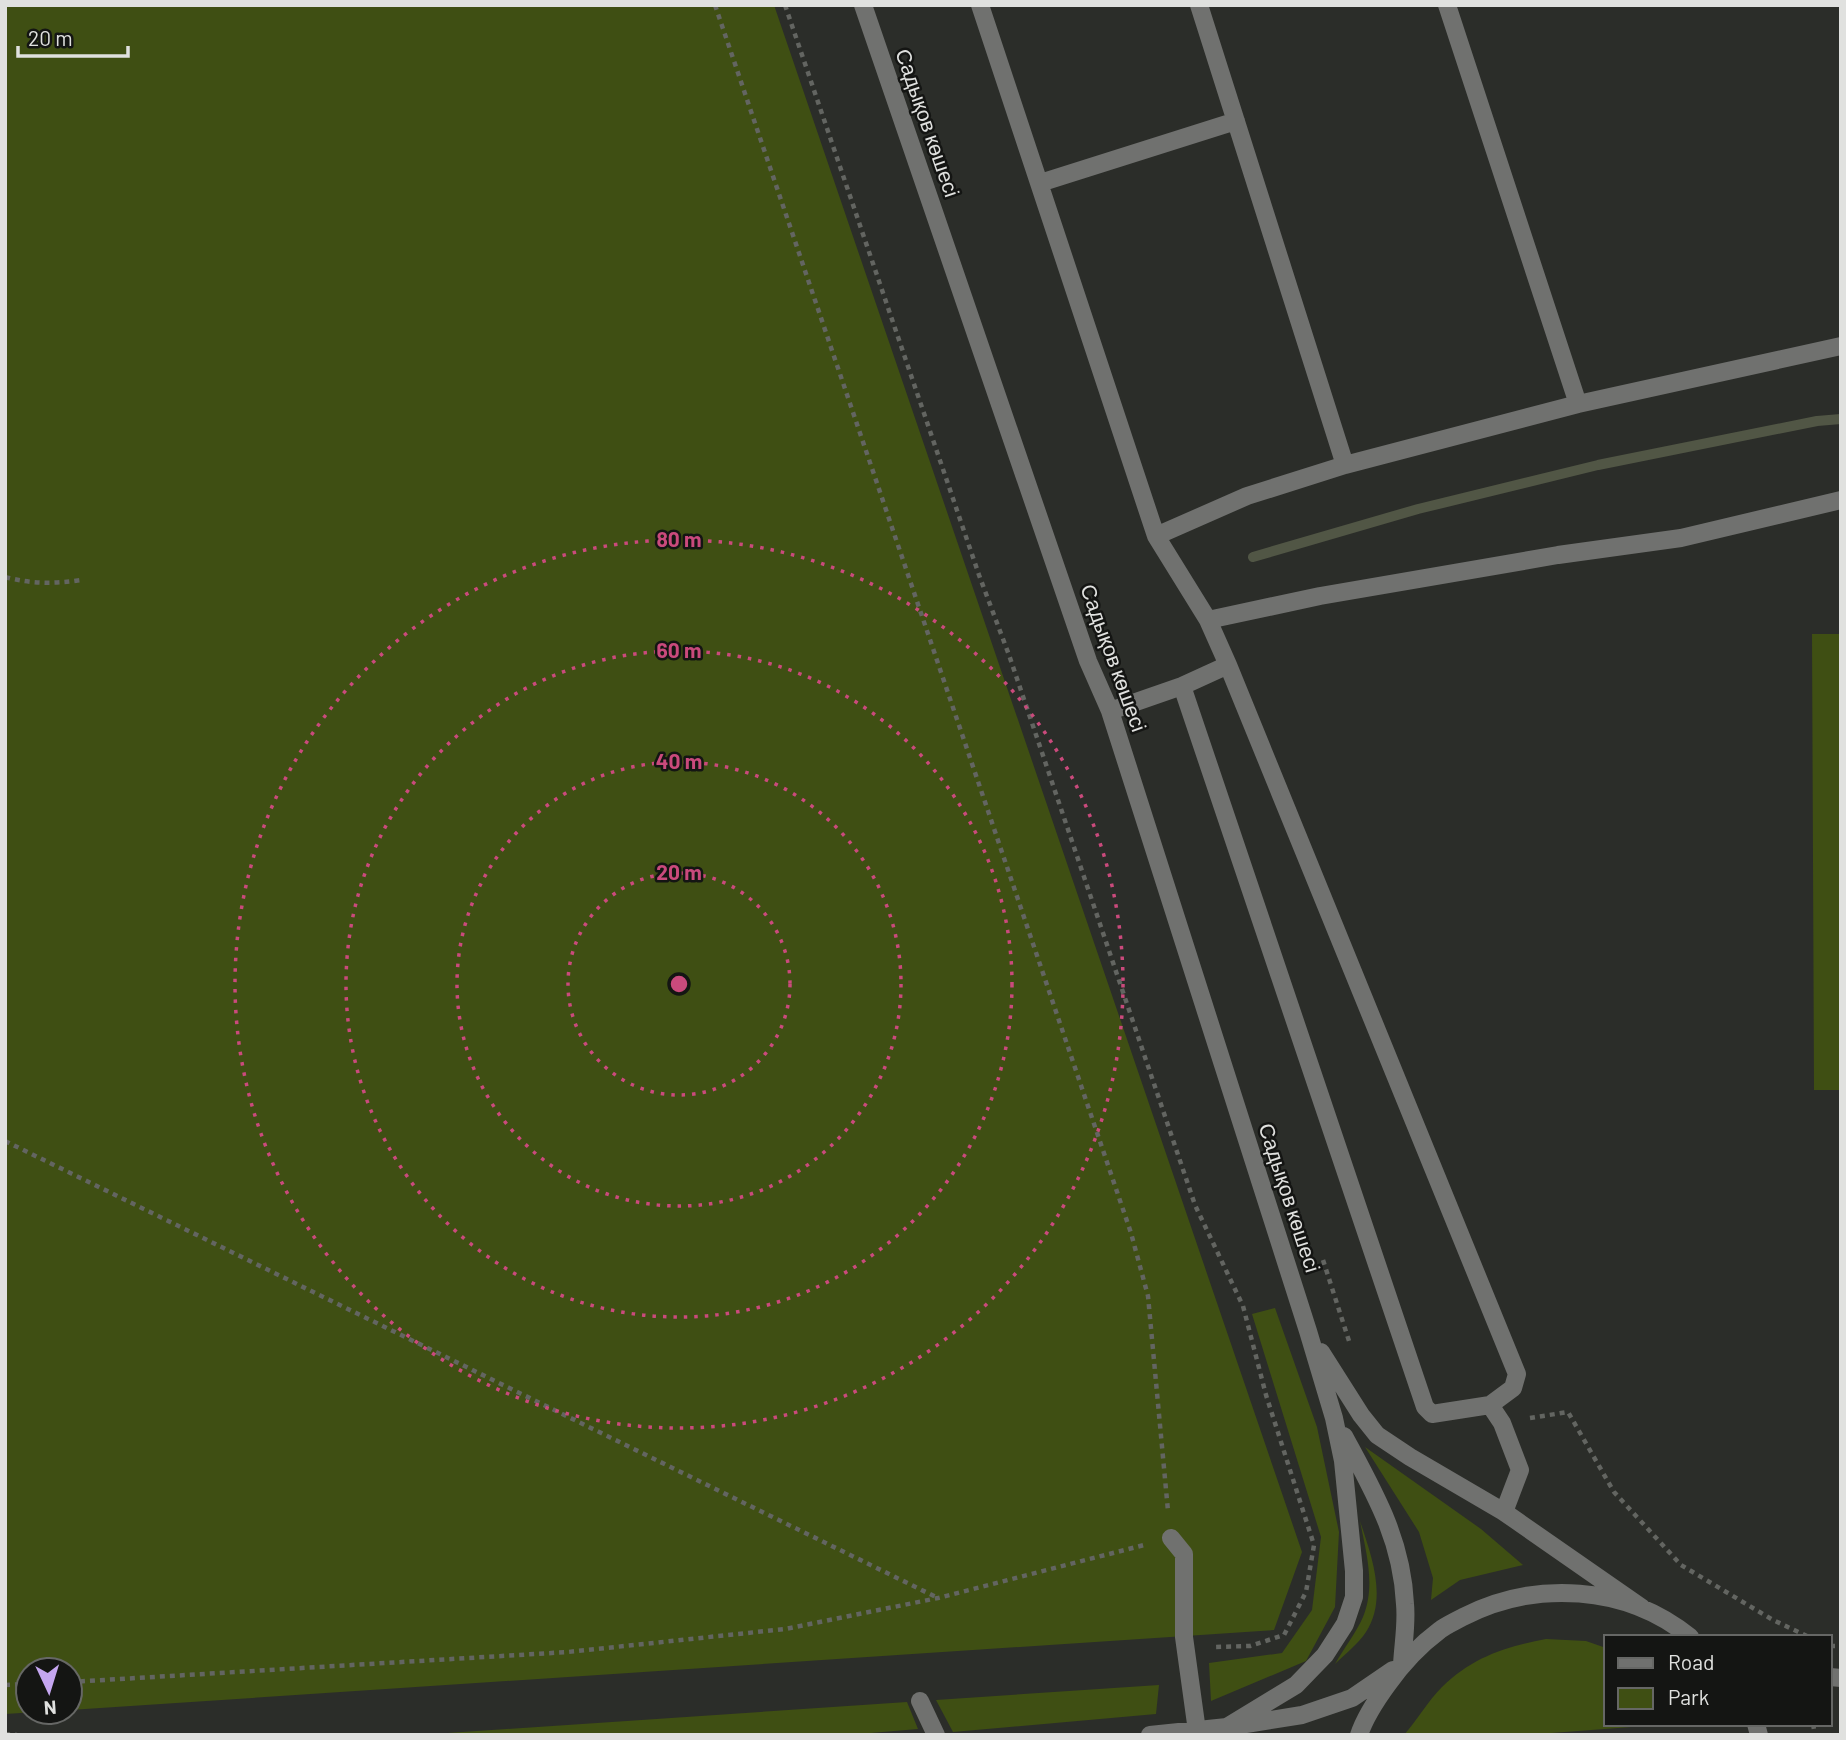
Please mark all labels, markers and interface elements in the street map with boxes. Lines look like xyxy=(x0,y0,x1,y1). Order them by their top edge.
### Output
scale bar xyxy=(18,14,128,58)
text: 20 m xyxy=(28,25,73,50)
street label: Садықов көшесі xyxy=(891,45,966,200)
text: 80 m xyxy=(656,526,702,551)
street label: Садықов көшесі xyxy=(1076,580,1153,735)
text: 60 m xyxy=(657,637,701,662)
text: 40 m xyxy=(656,748,702,773)
text: 20 m xyxy=(656,859,702,884)
centre of rings xyxy=(667,972,691,996)
street label: Садықов көшесі xyxy=(1255,1120,1326,1275)
legend xyxy=(1604,1635,1832,1726)
text: Road xyxy=(1668,1649,1714,1674)
north arrow xyxy=(14,1656,84,1726)
text: Park xyxy=(1668,1684,1709,1709)
text: N xyxy=(43,1697,57,1720)

